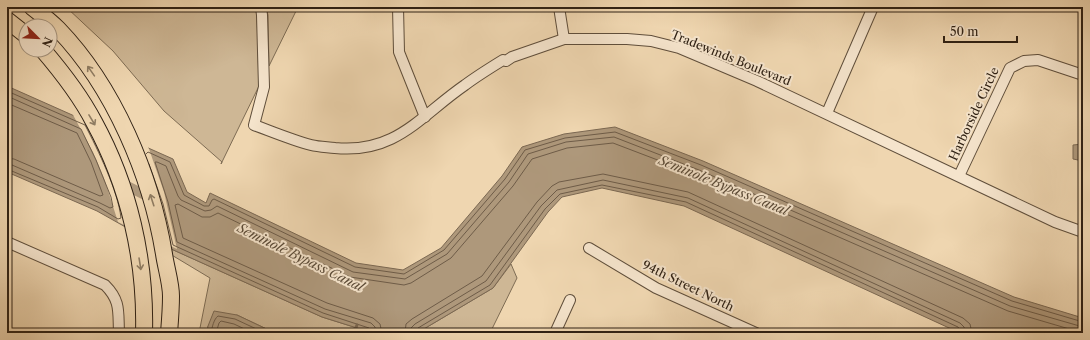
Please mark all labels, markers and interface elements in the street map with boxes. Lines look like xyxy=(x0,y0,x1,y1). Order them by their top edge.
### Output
north arrow xyxy=(18,18,58,58)
scale bar xyxy=(944,18,1017,44)
text: 50 m xyxy=(950,24,979,39)
street label: Tradewinds Boulevard xyxy=(669,27,794,89)
text: N xyxy=(39,35,55,50)
street label: Harborside Circle xyxy=(945,64,1002,163)
one-way arrow xyxy=(87,65,95,76)
one-way arrow xyxy=(89,114,97,126)
water label: Seminole Bypass Canal xyxy=(656,151,793,219)
one-way arrow xyxy=(148,194,155,207)
water label: Seminole Bypass Canal xyxy=(234,219,368,295)
one-way arrow xyxy=(136,257,144,270)
street label: 94th Street North xyxy=(640,257,737,314)

